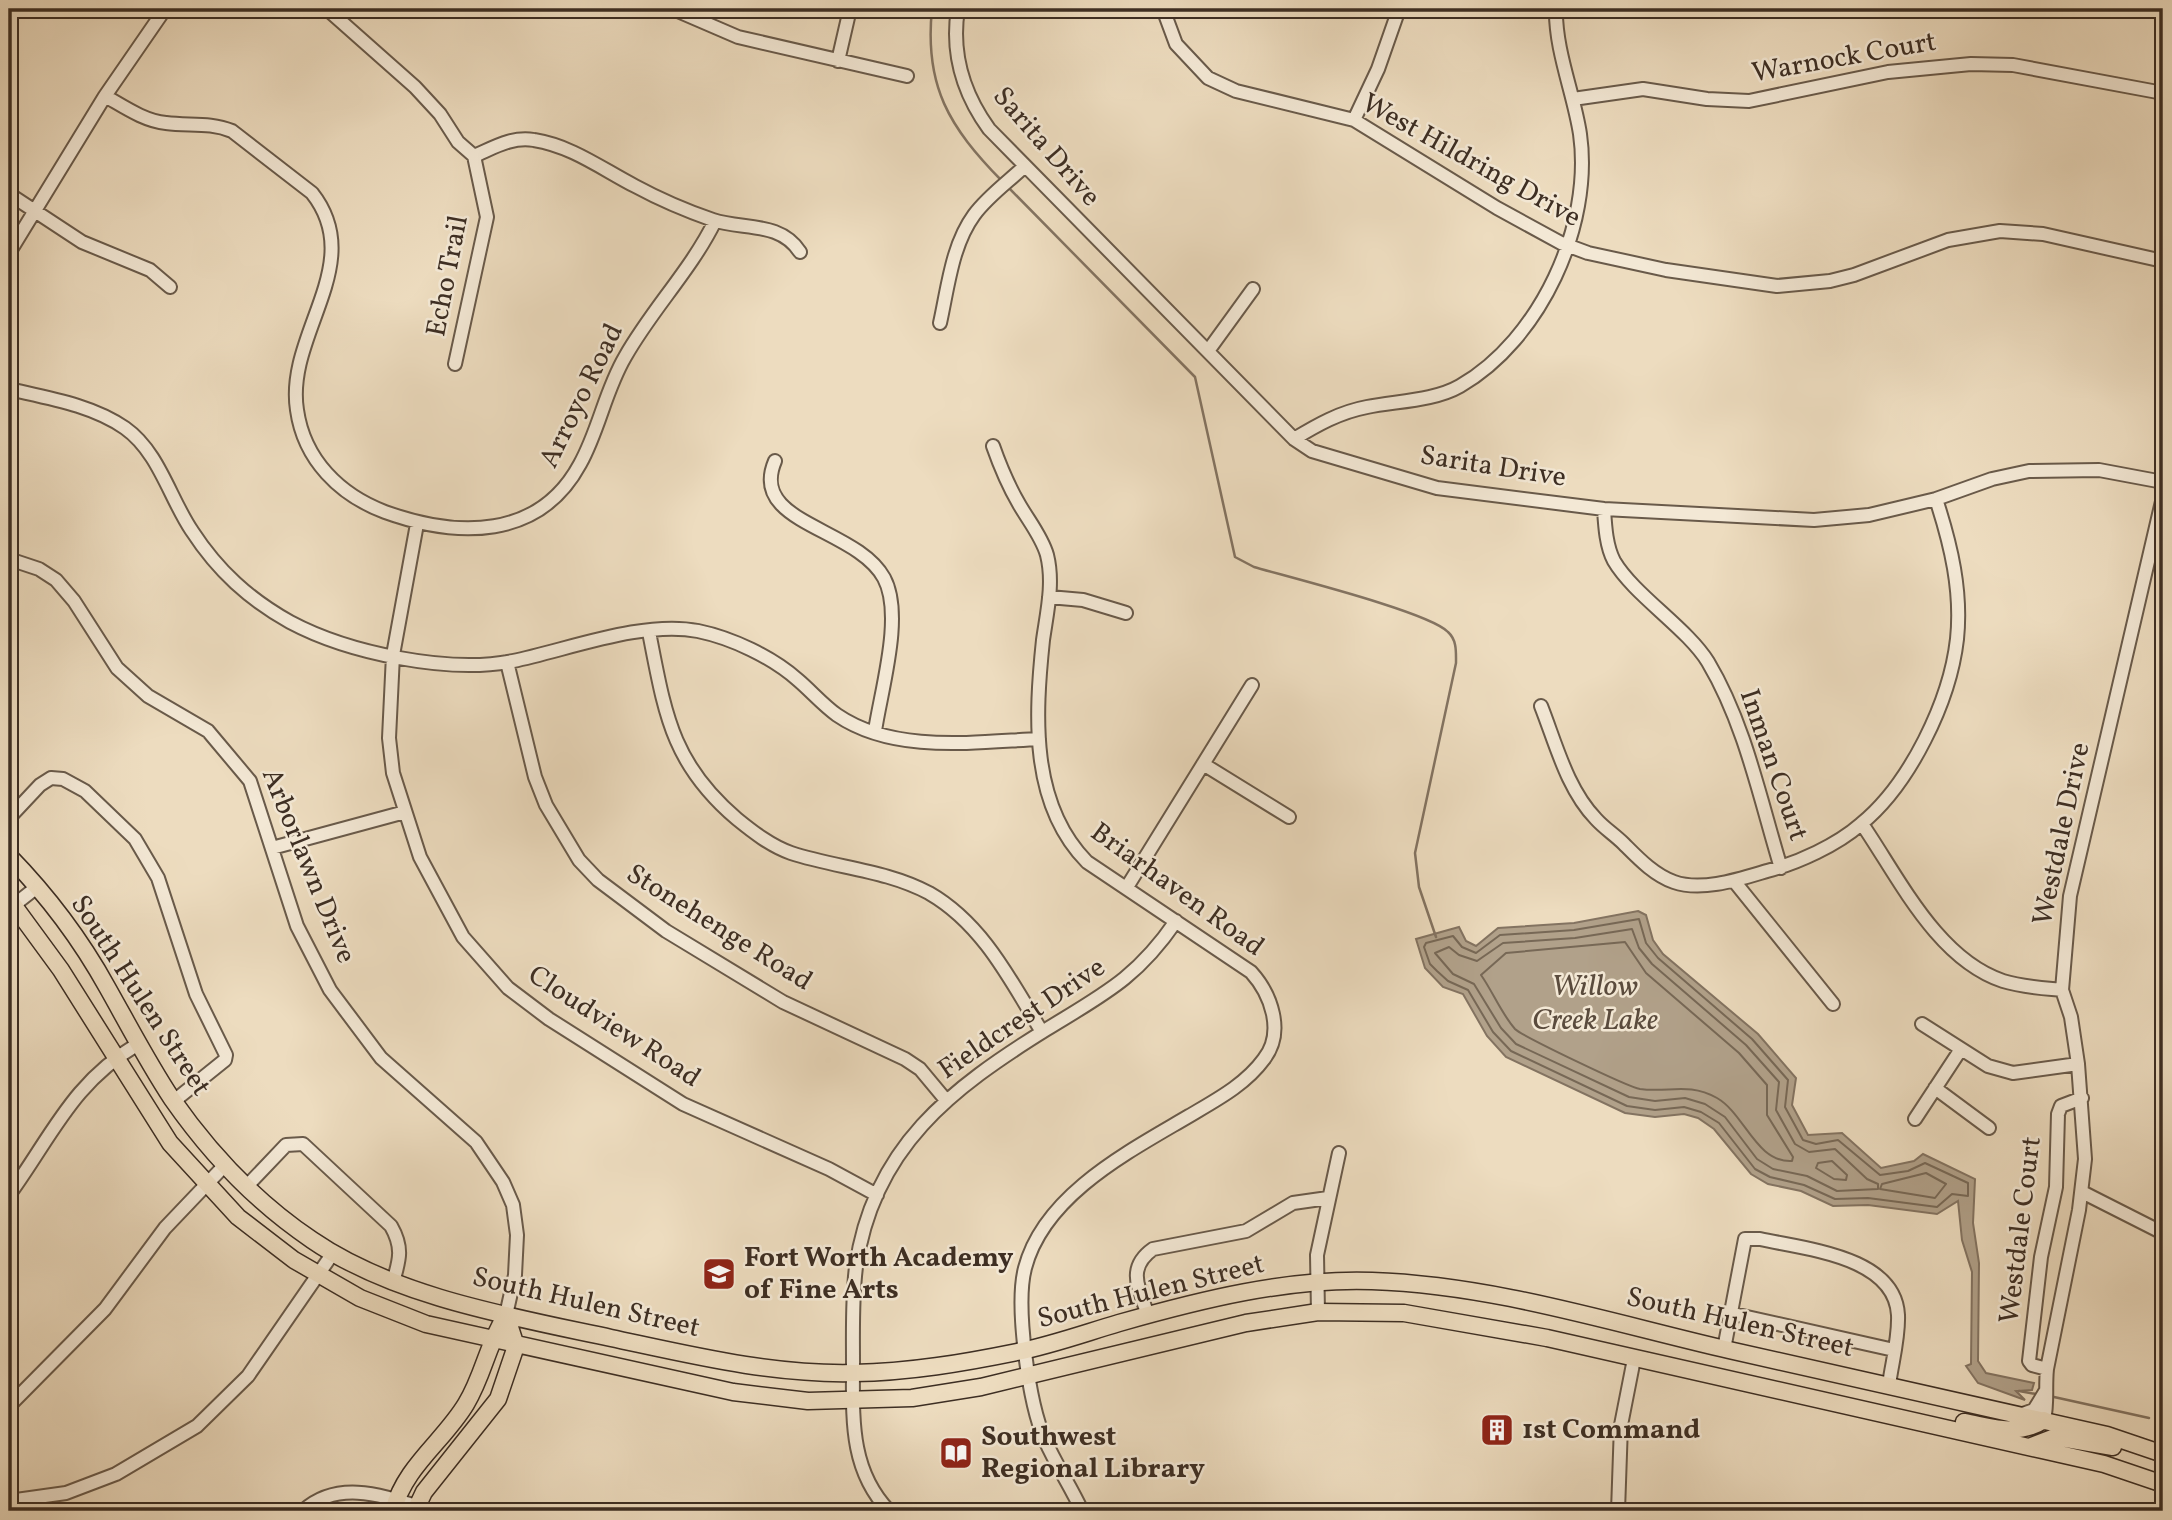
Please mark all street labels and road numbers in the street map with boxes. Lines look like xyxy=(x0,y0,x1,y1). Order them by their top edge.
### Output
street label: Warnock Court xyxy=(1749,23,1939,93)
street label: Sarita Drive xyxy=(983,79,1109,215)
street label: West Hildring Drive xyxy=(1354,84,1588,238)
street label: Echo Trail xyxy=(417,212,479,340)
street label: Arroyo Road xyxy=(530,317,634,475)
street label: Sarita Drive xyxy=(1417,436,1569,498)
street label: Inman Court xyxy=(1729,684,1817,846)
street label: Westdale Drive xyxy=(2024,739,2100,929)
street label: Arborlawn Drive xyxy=(251,763,365,969)
street label: Briarhaven Road xyxy=(1082,814,1272,966)
street label: Stonehenge Road xyxy=(618,855,820,1001)
street label: South Hulen Street xyxy=(60,888,220,1104)
street label: Fieldcrest Drive xyxy=(931,949,1113,1089)
street label: Cloudview Road xyxy=(520,956,708,1098)
street label: Westdale Court xyxy=(1990,1134,2052,1326)
street label: South Hulen Street xyxy=(1033,1245,1269,1339)
street label: South Hulen Street xyxy=(468,1258,704,1348)
street label: South Hulen Street xyxy=(1622,1278,1858,1368)

